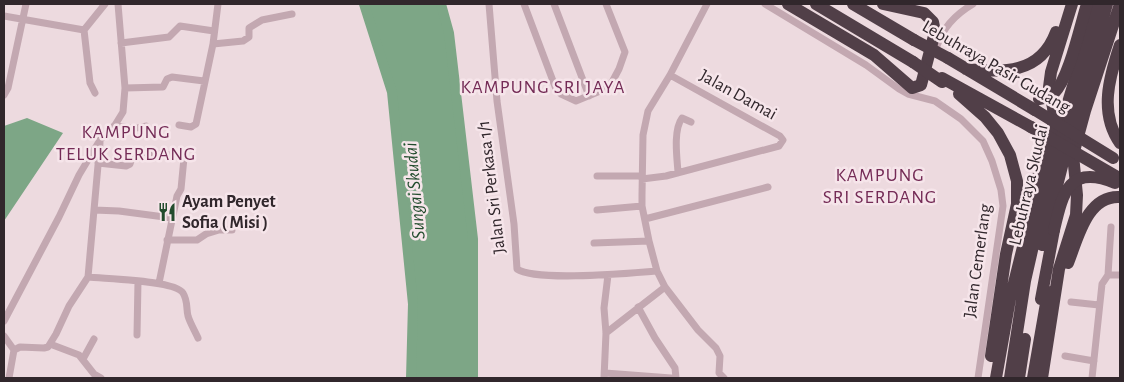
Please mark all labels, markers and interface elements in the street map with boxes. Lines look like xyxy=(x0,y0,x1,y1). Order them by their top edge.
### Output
street label: Lebuhraya Pasir Gudang xyxy=(919,17,1073,117)
street label: Jalan Damai xyxy=(696,66,780,124)
district label: KAMPUNG SRI JAYA xyxy=(460,78,626,97)
street label: Jalan Sri Perkasa 1/1 xyxy=(475,119,509,255)
district label: KAMPUNG TELUK SERDANG xyxy=(56,123,196,164)
street label: Lebuhraya Skudai xyxy=(1006,123,1052,247)
water label: Sungai Skudai xyxy=(401,142,429,240)
district label: KAMPUNG SRI SERDANG xyxy=(823,166,937,207)
place label: Ayam Penyet Sofia ( Misi ) xyxy=(182,193,276,232)
restaurant icon: Ayam Penyet Sofia ( Misi ) xyxy=(156,201,178,223)
street label: Jalan Cemerlang xyxy=(961,203,995,319)

